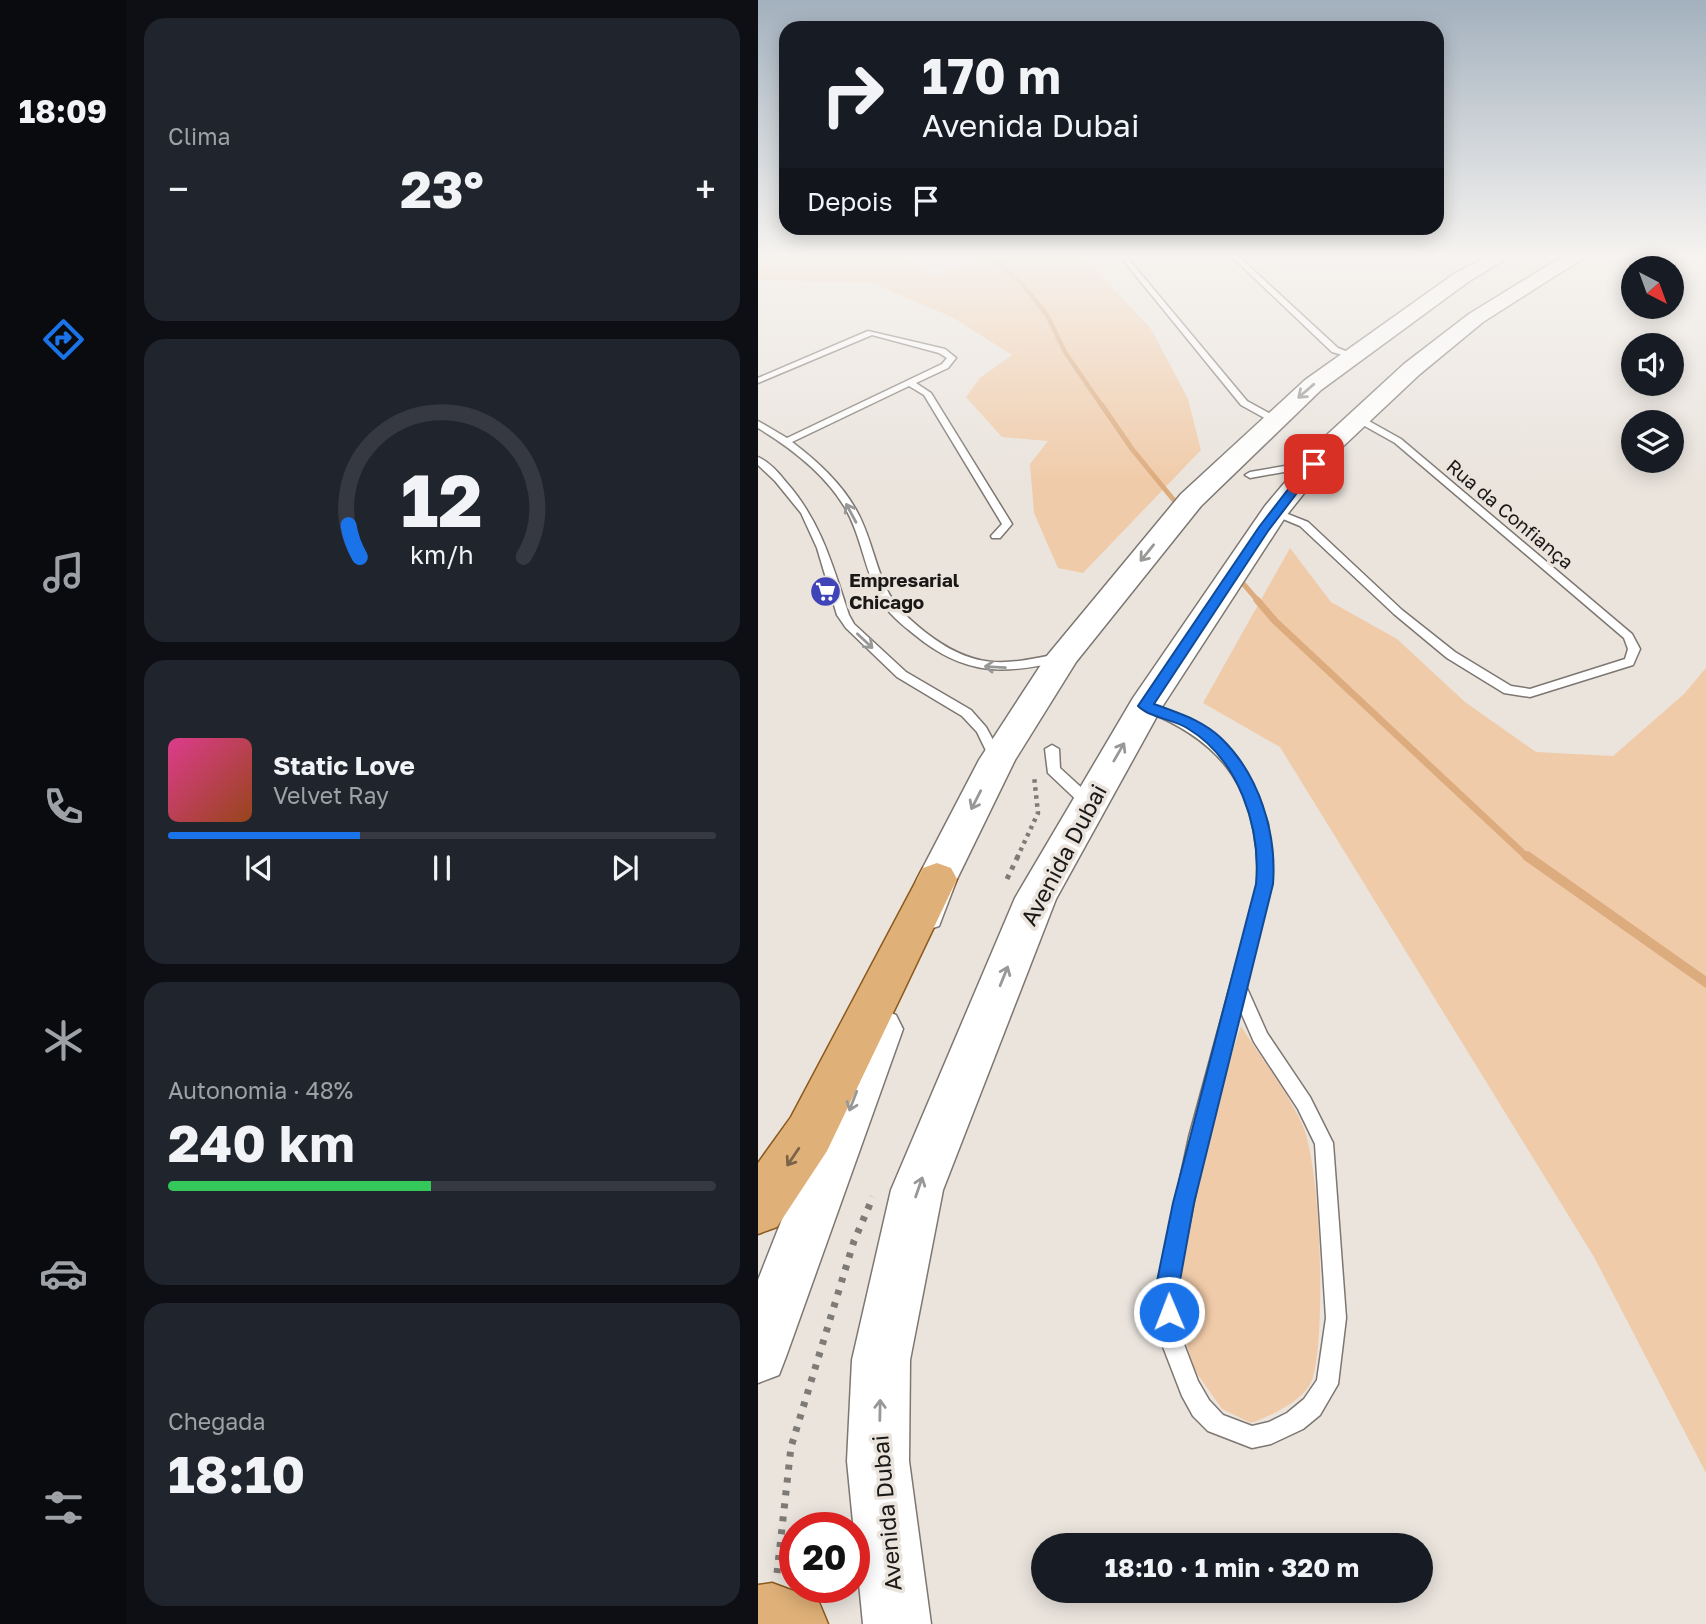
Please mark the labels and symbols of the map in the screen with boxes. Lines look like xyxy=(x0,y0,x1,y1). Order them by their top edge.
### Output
north arrow xyxy=(1621,256,1684,318)
one-way arrow xyxy=(1297,383,1315,399)
pin xyxy=(1284,434,1344,494)
street label: Rua da Confiança xyxy=(1442,454,1578,573)
one-way arrow xyxy=(844,503,858,523)
one-way arrow xyxy=(1139,544,1155,562)
place label: Empresarial Chicago xyxy=(849,568,959,613)
supermarket icon: Empresarial Chicago xyxy=(809,574,843,608)
one-way arrow xyxy=(856,632,873,649)
one-way arrow xyxy=(984,661,1007,674)
one-way arrow xyxy=(1113,742,1126,763)
street label: Avenida Dubai xyxy=(1014,779,1112,930)
one-way arrow xyxy=(969,789,983,810)
one-way arrow xyxy=(999,966,1012,987)
one-way arrow xyxy=(846,1090,859,1112)
one-way arrow xyxy=(786,1147,800,1166)
one-way arrow xyxy=(914,1176,926,1198)
position arrow xyxy=(1132,1275,1206,1349)
one-way arrow xyxy=(873,1399,886,1422)
street label: Avenida Dubai xyxy=(865,1434,907,1592)
speed limit sign: 20 xyxy=(779,1512,870,1603)

